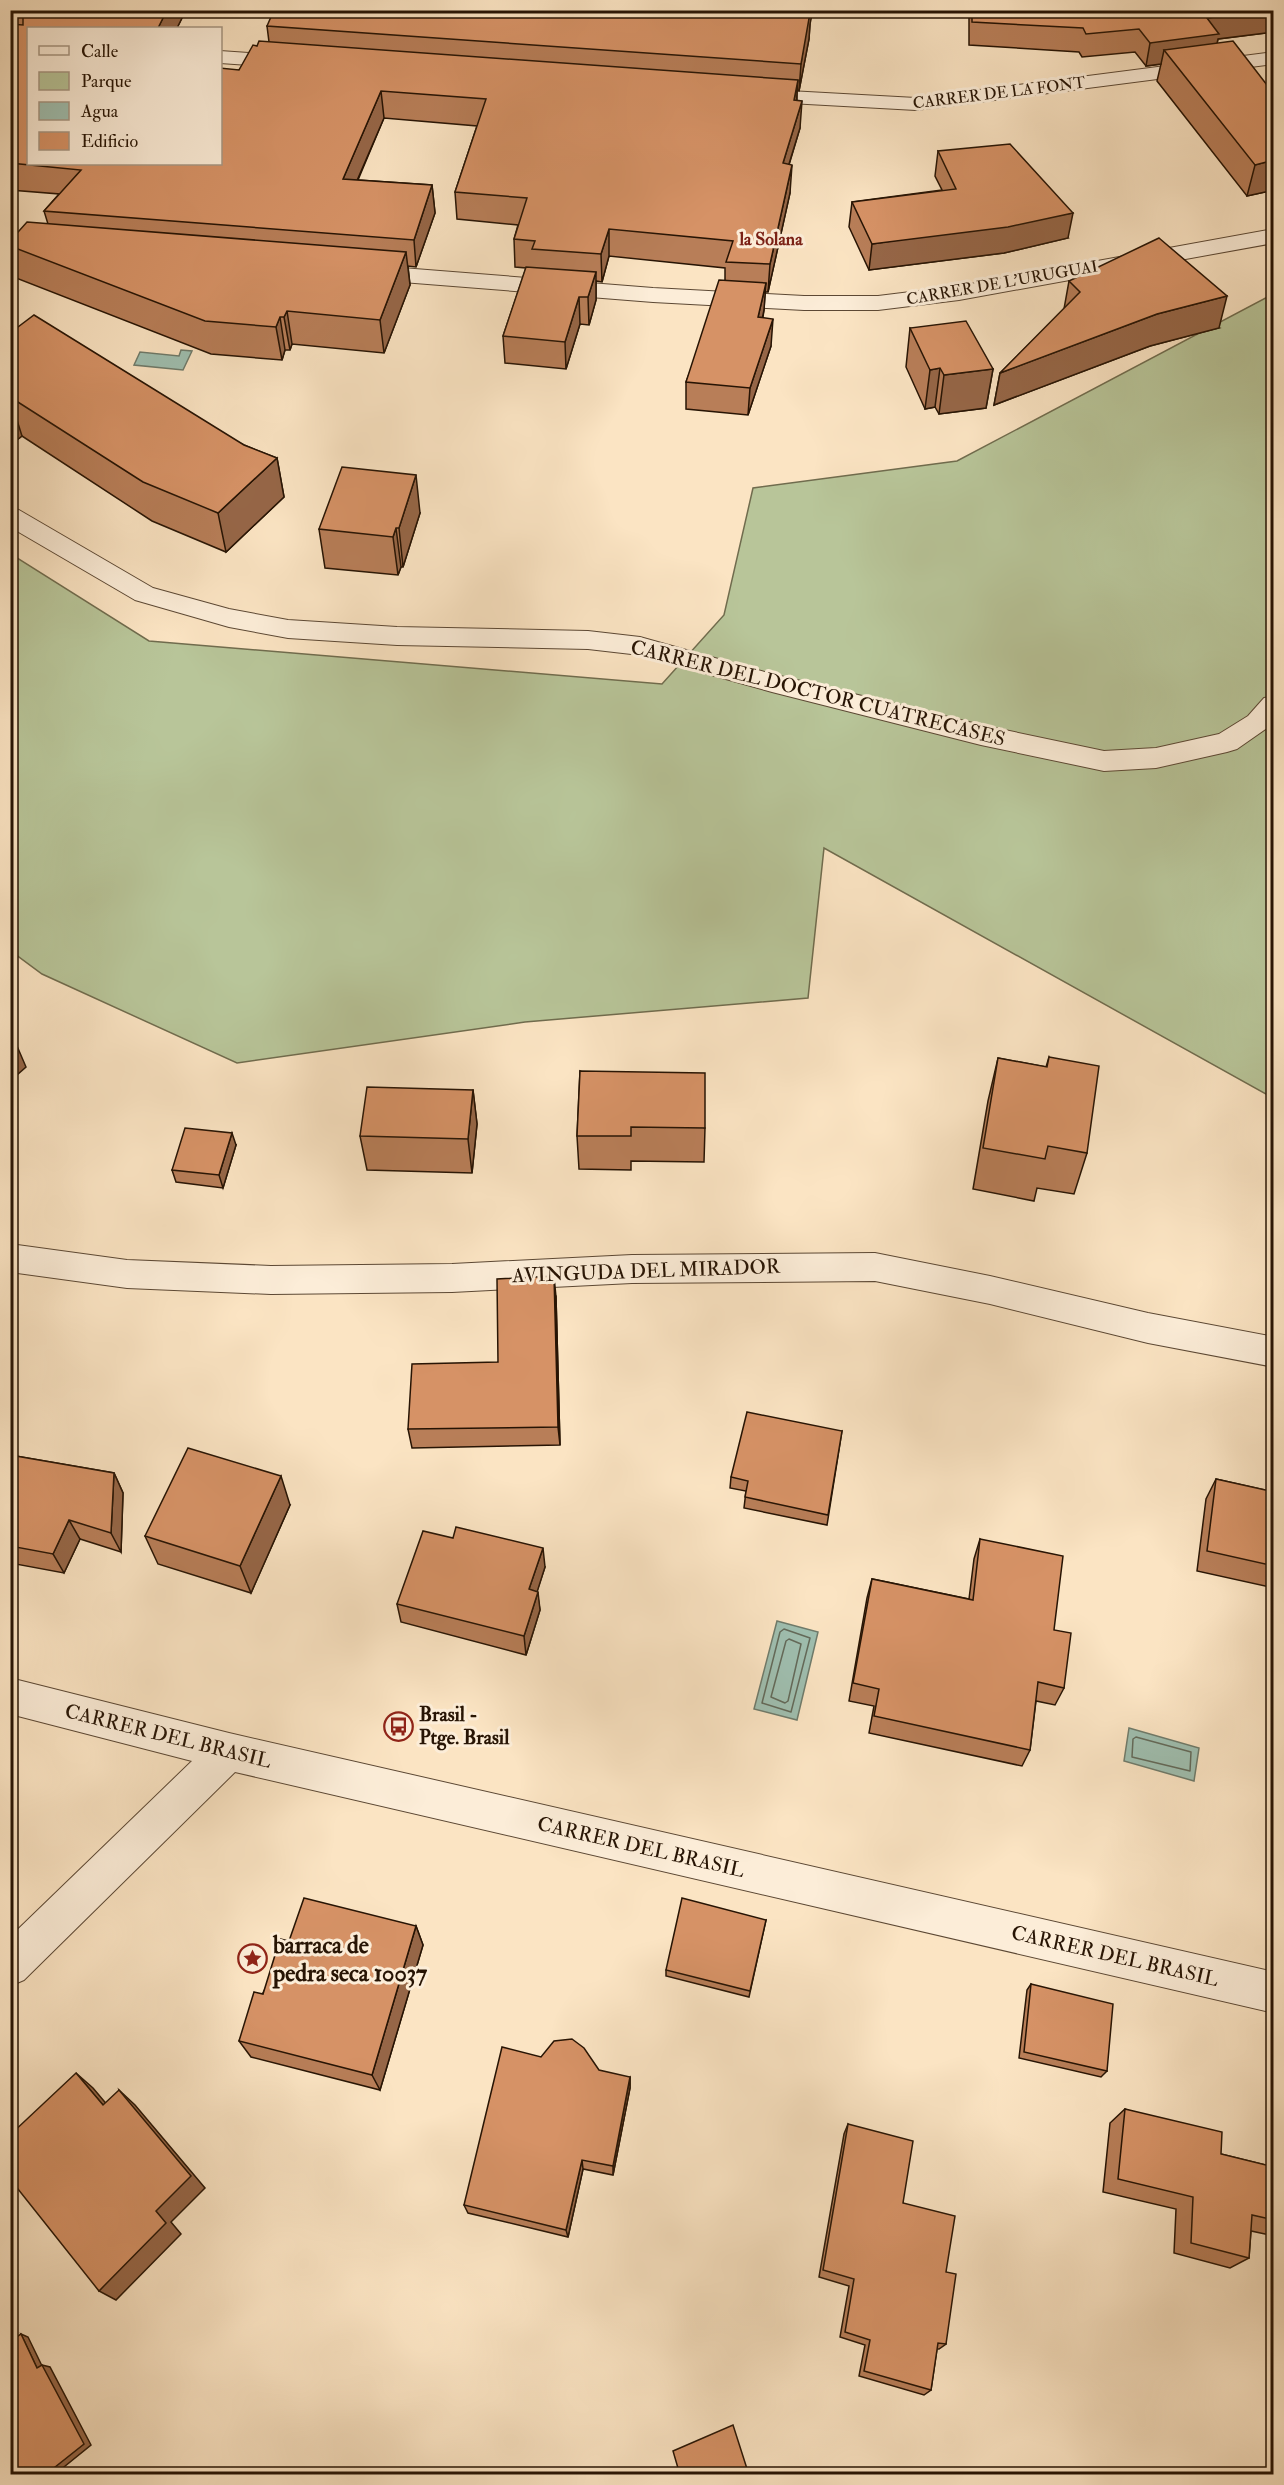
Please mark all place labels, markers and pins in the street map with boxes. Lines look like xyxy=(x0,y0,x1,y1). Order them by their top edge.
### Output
place label: Brasil - Ptge. Brasil xyxy=(419,1702,510,1751)
bus stop icon: Brasil - Ptge. Brasil xyxy=(382,1710,414,1742)
place label: barraca de pedra seca 10037 xyxy=(272,1930,428,1989)
place icon: barraca de pedra seca 10037 xyxy=(236,1943,268,1975)

